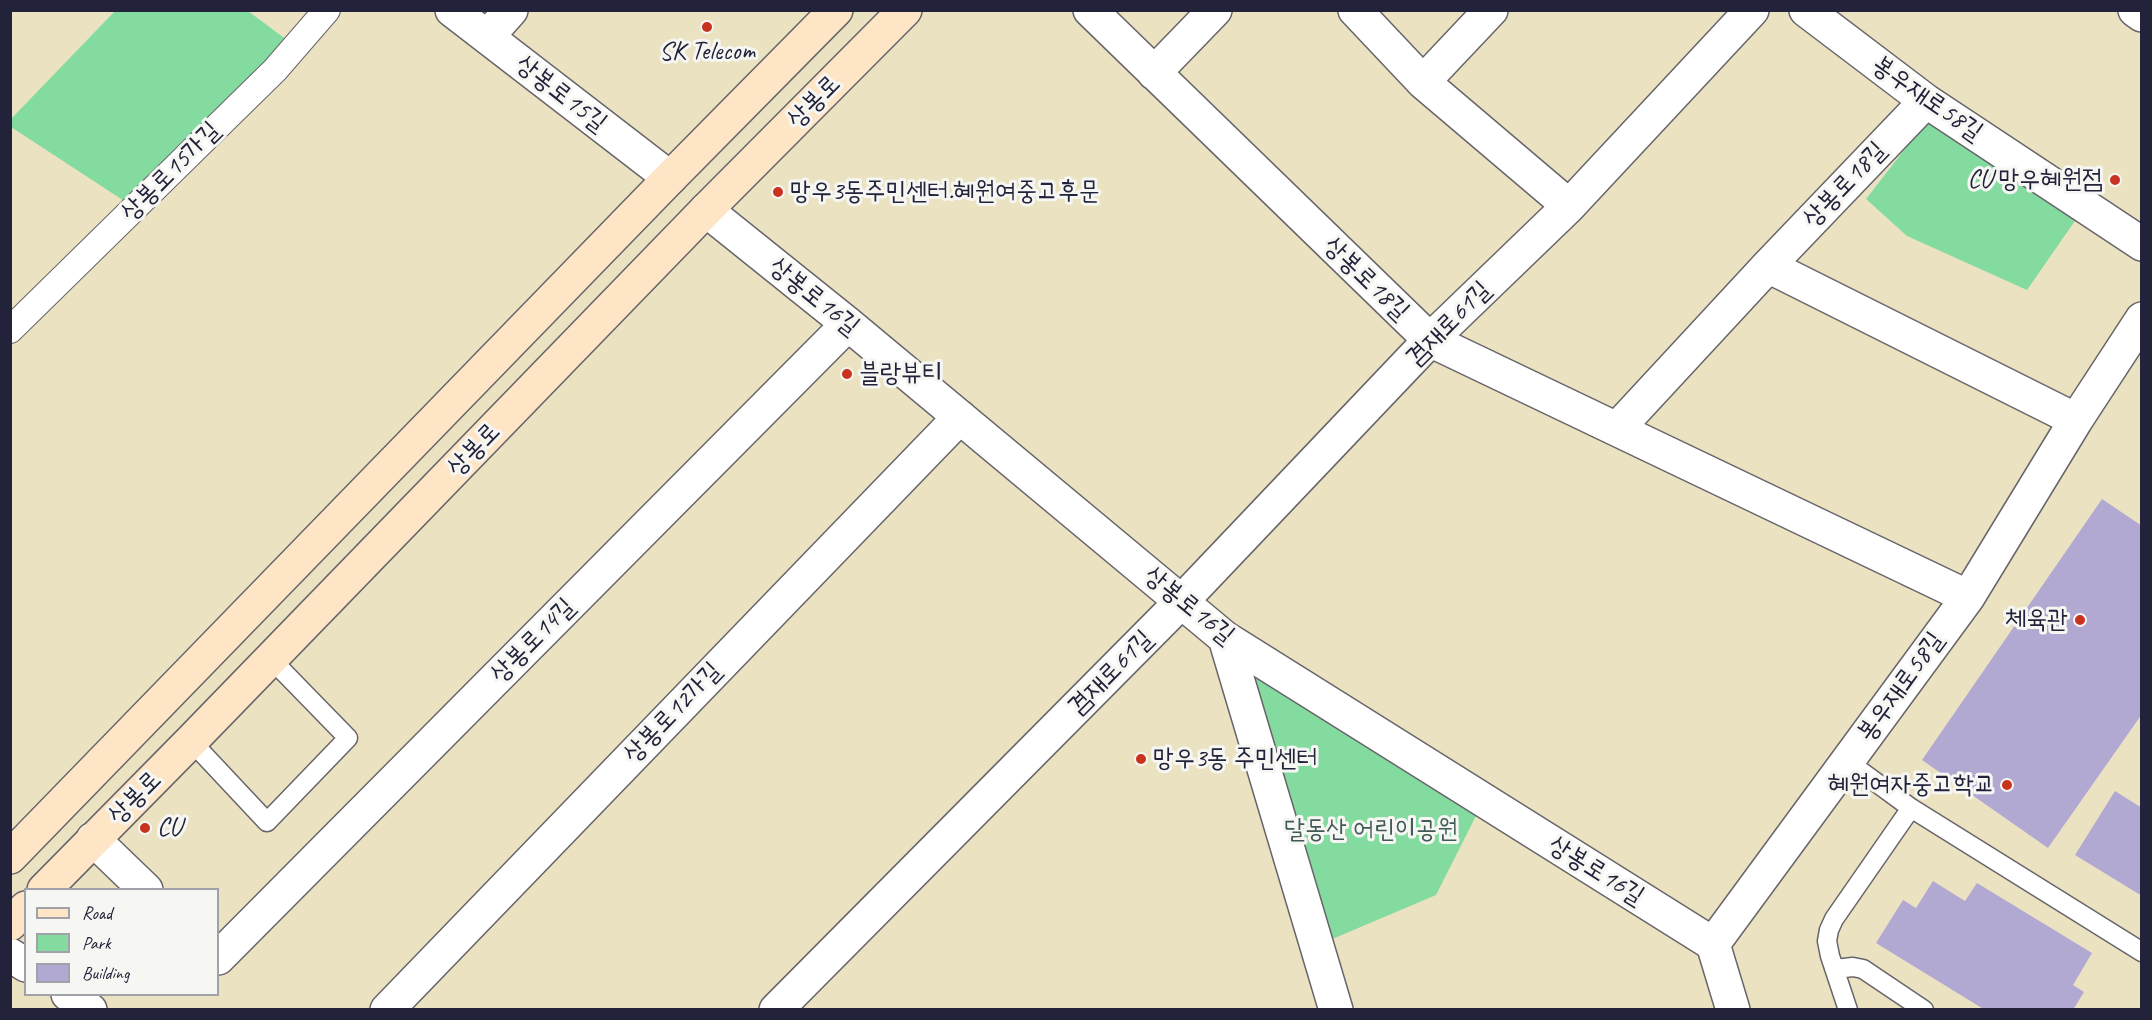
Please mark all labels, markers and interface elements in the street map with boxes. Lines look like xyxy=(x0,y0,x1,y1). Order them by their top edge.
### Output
marker: SK Telecom xyxy=(700,20,714,34)
place label: SK Telecom xyxy=(659,36,755,68)
street label: 상봉로15길 xyxy=(509,49,613,139)
street label: 봉우재로58길 xyxy=(1866,50,1988,148)
street label: 상봉로 xyxy=(781,69,847,135)
street label: 상봉로15가길 xyxy=(115,116,227,228)
street label: 상봉로18길 xyxy=(1797,136,1893,234)
place label: CU 망우혜원점 xyxy=(1968,164,2103,196)
marker: CU 망우혜원점 xyxy=(2108,173,2122,187)
place label: 망우3동주민센터.혜원여중고후문 xyxy=(790,176,1100,208)
marker: 망우3동주민센터.혜원여중고후문 xyxy=(771,185,785,199)
street label: 상봉로18길 xyxy=(1317,231,1415,327)
street label: 상봉로16길 xyxy=(763,251,865,343)
street label: 겸재로61길 xyxy=(1400,275,1498,373)
place label: 블랑뷰티 xyxy=(859,358,943,390)
marker: 블랑뷰티 xyxy=(840,367,854,381)
street label: 상봉로 xyxy=(441,417,507,483)
street label: 상봉로16길 xyxy=(1138,560,1240,652)
street label: 상봉로14길 xyxy=(484,592,582,690)
place label: 체육관 xyxy=(2005,604,2068,636)
marker: 체육관 xyxy=(2073,613,2087,627)
street label: 겸재로61길 xyxy=(1062,624,1160,722)
street label: 봉우재로58길 xyxy=(1851,626,1951,748)
street label: 상봉로12가길 xyxy=(617,656,729,770)
place label: 망우3동 주민센터 xyxy=(1153,743,1317,775)
marker: 망우3동 주민센터 xyxy=(1134,752,1148,766)
street label: 상봉로 xyxy=(102,765,168,831)
place label: 혜원여자중고학교 xyxy=(1828,769,1995,801)
marker: 혜원여자중고학교 xyxy=(2000,778,2014,792)
place label: CU xyxy=(157,812,182,844)
park label: 달동산 어린이공원 xyxy=(1284,814,1458,846)
marker: CU xyxy=(138,821,152,835)
street label: 상봉로16길 xyxy=(1542,829,1650,913)
legend xyxy=(24,888,219,996)
text: Road xyxy=(82,902,112,924)
text: Park xyxy=(82,932,111,954)
text: Building xyxy=(82,962,129,984)

